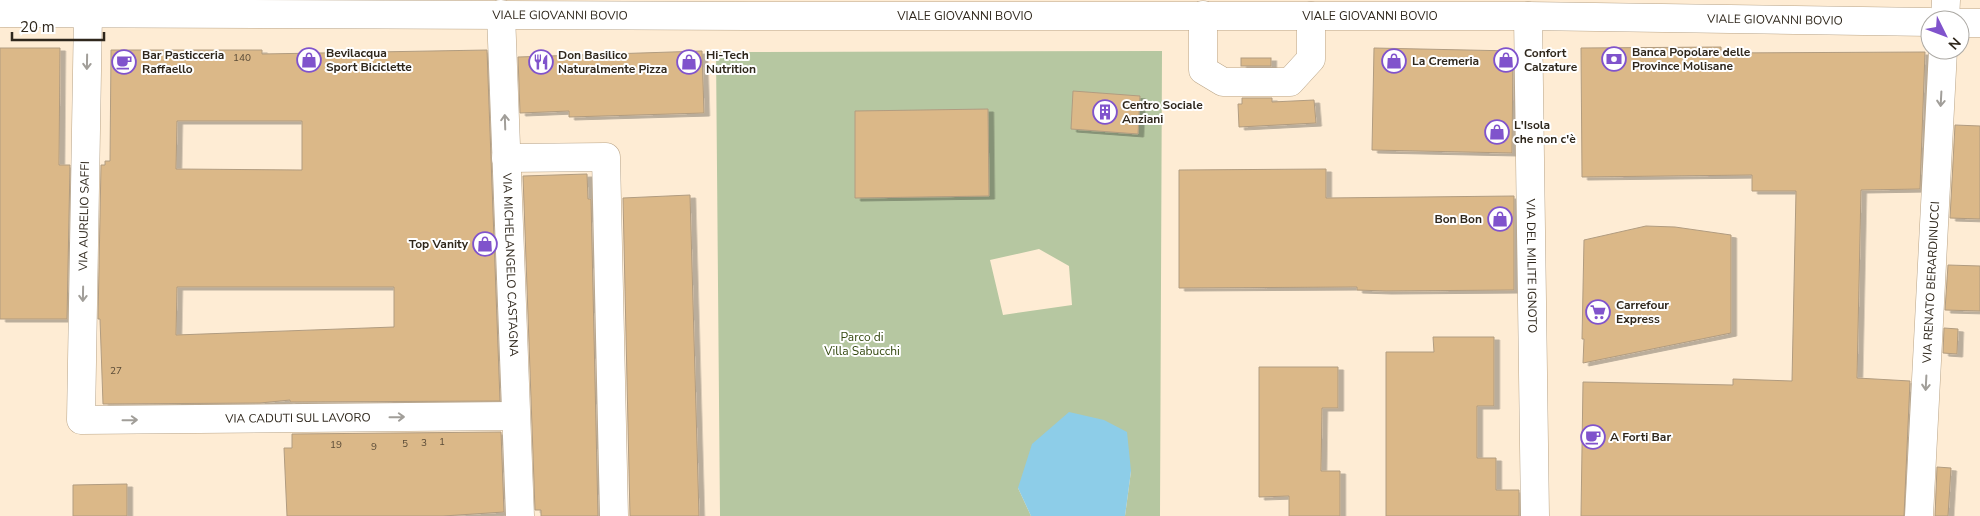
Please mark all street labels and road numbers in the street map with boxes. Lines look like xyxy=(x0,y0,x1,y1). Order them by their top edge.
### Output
street label: VIALE GIOVANNI BOVIO xyxy=(491,7,628,24)
street label: VIALE GIOVANNI BOVIO xyxy=(896,8,1033,24)
street label: VIALE GIOVANNI BOVIO xyxy=(1301,8,1438,24)
street label: VIALE GIOVANNI BOVIO xyxy=(1706,11,1843,29)
street label: VIA AURELIO SAFFI xyxy=(75,161,93,272)
street label: VIA MICHELANGELO CASTAGNA xyxy=(499,172,522,357)
street label: VIA DEL MILITE IGNOTO xyxy=(1523,198,1540,333)
street label: VIA RENATO BERARDINUCCI xyxy=(1919,201,1943,365)
street label: VIA CADUTI SUL LAVORO xyxy=(224,409,371,427)

